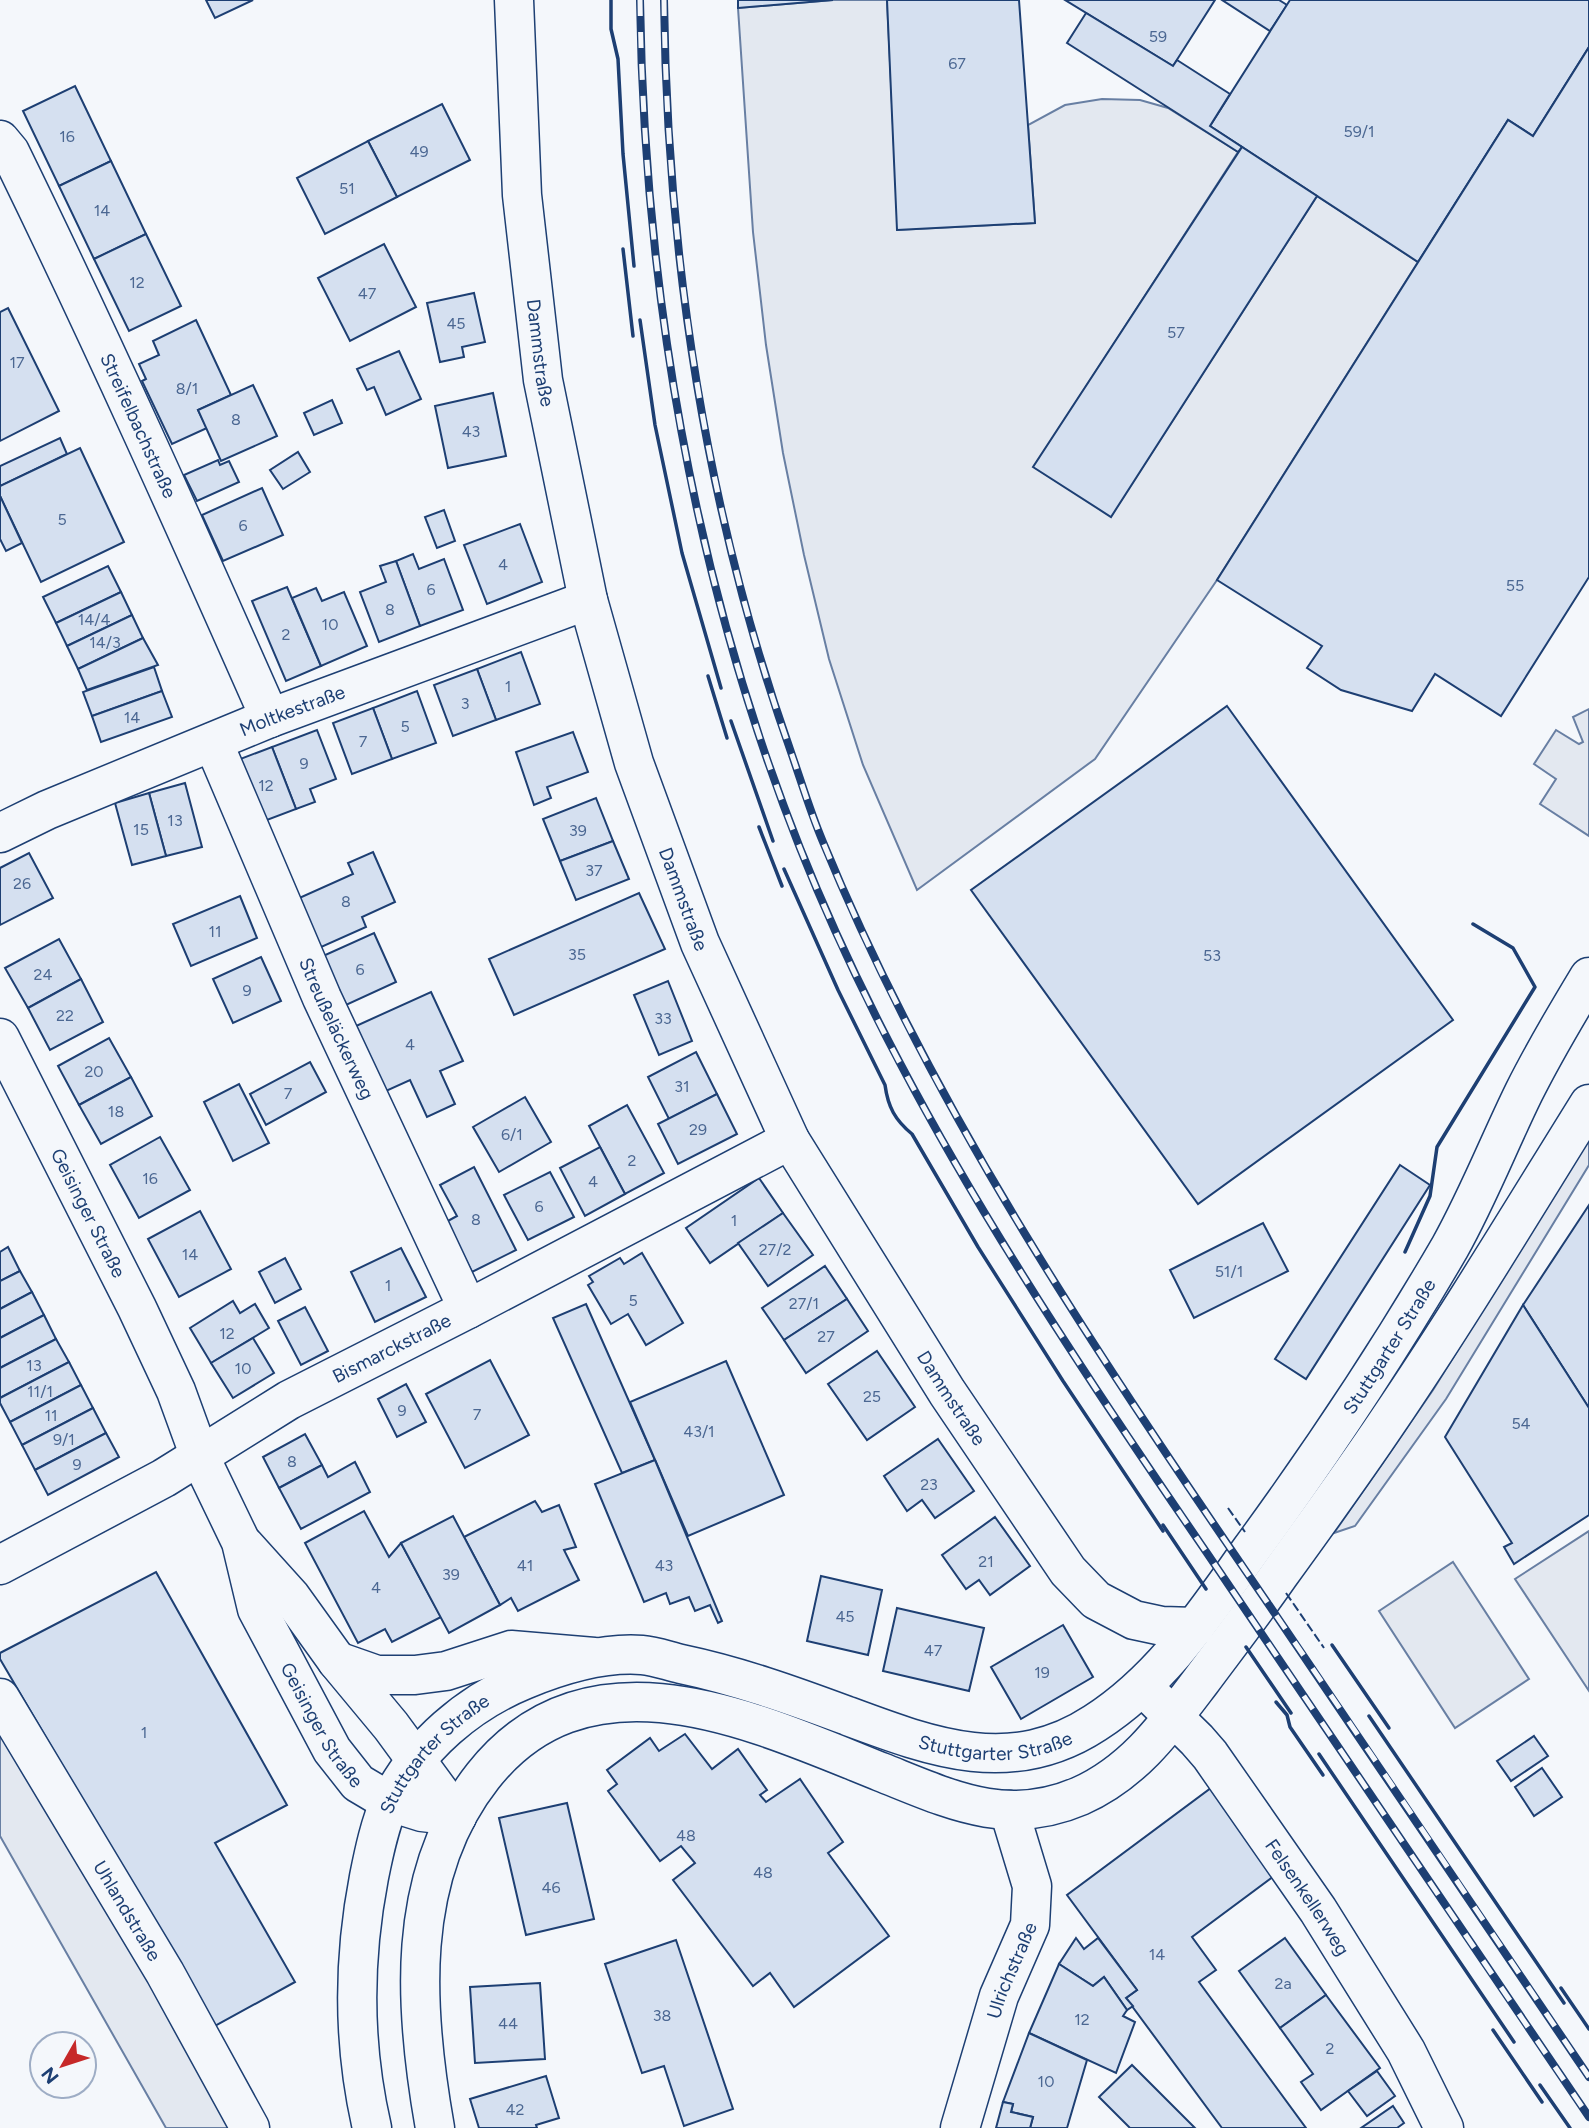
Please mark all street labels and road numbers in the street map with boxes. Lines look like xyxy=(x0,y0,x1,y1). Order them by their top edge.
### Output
street label: Dammstraße xyxy=(522,298,559,409)
street label: Streifelbachstraße xyxy=(95,350,181,502)
street label: Moltkestraße xyxy=(236,680,348,741)
street label: Dammstraße xyxy=(654,844,713,955)
street label: Streußeläckerweg xyxy=(294,954,379,1103)
street label: Geisinger Straße xyxy=(46,1145,131,1281)
street label: Stuttgarter Straße xyxy=(1338,1275,1441,1419)
street label: Bismarckstraße xyxy=(329,1309,455,1388)
street label: Dammstraße xyxy=(912,1347,991,1450)
street label: Geisinger Straße xyxy=(276,1659,368,1792)
street label: Stuttgarter Straße xyxy=(375,1689,494,1817)
street label: Stuttgarter Straße xyxy=(916,1726,1076,1765)
street label: Felsenkellerweg xyxy=(1260,1835,1354,1960)
street label: Uhlandstraße xyxy=(88,1857,166,1965)
street label: Ulrichstraße xyxy=(982,1919,1042,2021)

